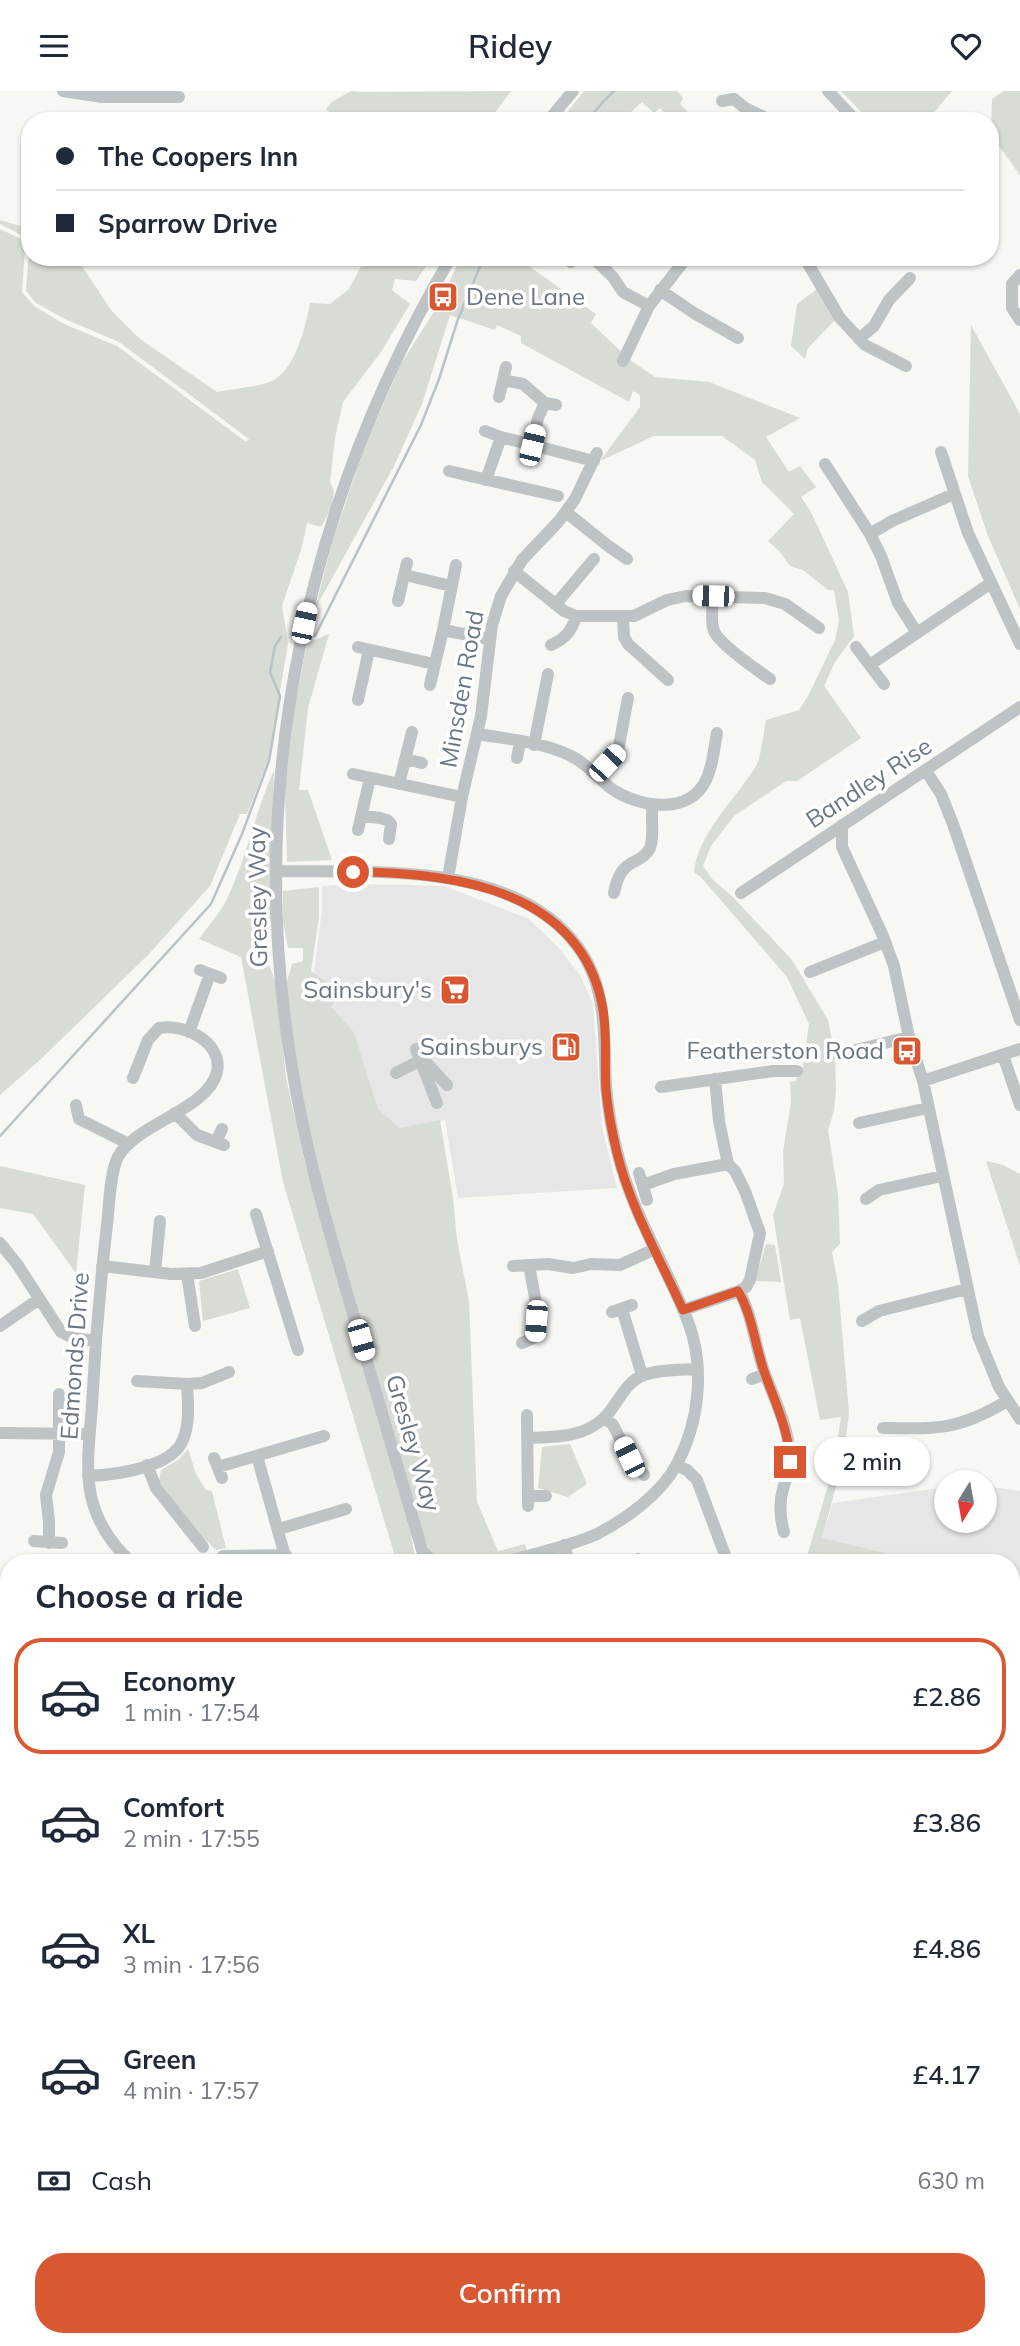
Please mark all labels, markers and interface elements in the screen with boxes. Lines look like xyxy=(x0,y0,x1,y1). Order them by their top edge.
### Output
text: Ridey xyxy=(468,26,552,66)
icon: menu xyxy=(35,27,73,65)
icon: heart xyxy=(947,27,985,65)
text: The Coopers Inn xyxy=(98,140,298,173)
text: Sparrow Drive xyxy=(98,207,277,240)
bus stop icon: Dene Lane xyxy=(426,280,460,314)
place label: Dene Lane xyxy=(466,281,585,311)
car xyxy=(518,422,547,468)
car xyxy=(692,585,735,607)
car xyxy=(290,600,319,646)
street label: Minsden Road xyxy=(432,608,490,770)
street label: Bandley Rise xyxy=(800,730,937,834)
car xyxy=(585,740,630,786)
street label: Gresley Way xyxy=(241,826,273,968)
route start xyxy=(337,856,369,888)
supermarket icon: Sainsbury's xyxy=(438,973,472,1007)
place label: Sainsbury's xyxy=(303,974,432,1004)
fuel station icon: Sainsburys xyxy=(549,1030,583,1064)
place label: Sainsburys xyxy=(420,1031,543,1061)
bus stop icon: Featherston Road xyxy=(890,1034,924,1068)
place label: Featherston Road xyxy=(686,1035,884,1065)
street label: Edmonds Drive xyxy=(53,1271,95,1441)
car xyxy=(525,1299,548,1343)
car xyxy=(346,1317,377,1363)
street label: Gresley Way xyxy=(380,1371,448,1515)
car xyxy=(611,1434,648,1480)
callout: 2 min xyxy=(814,1437,930,1487)
route end xyxy=(774,1446,806,1478)
text: 2 min xyxy=(842,1447,902,1476)
north arrow xyxy=(934,1470,998,1533)
map controls xyxy=(934,1470,997,1533)
text: Choose a ride xyxy=(35,1576,243,1616)
icon: car xyxy=(39,1665,102,1728)
text: Economy xyxy=(123,1665,235,1698)
text: £2.86 xyxy=(912,1680,981,1713)
text: 1 min · 17:54 xyxy=(123,1698,260,1727)
icon: car xyxy=(39,1791,102,1854)
text: Comfort xyxy=(123,1791,224,1824)
text: £3.86 xyxy=(912,1806,981,1839)
text: 2 min · 17:55 xyxy=(123,1824,260,1853)
icon: car xyxy=(39,1917,102,1980)
text: XL xyxy=(123,1917,155,1950)
text: £4.86 xyxy=(912,1932,981,1965)
text: 3 min · 17:56 xyxy=(123,1950,260,1979)
icon: car xyxy=(39,2043,102,2106)
text: Green xyxy=(123,2043,196,2076)
text: £4.17 xyxy=(912,2058,981,2091)
text: 4 min · 17:57 xyxy=(123,2076,260,2105)
icon: cash xyxy=(35,2162,73,2200)
text: Cash xyxy=(91,2164,152,2197)
text: 630 m xyxy=(917,2166,985,2195)
button: Confirm xyxy=(35,2253,985,2333)

